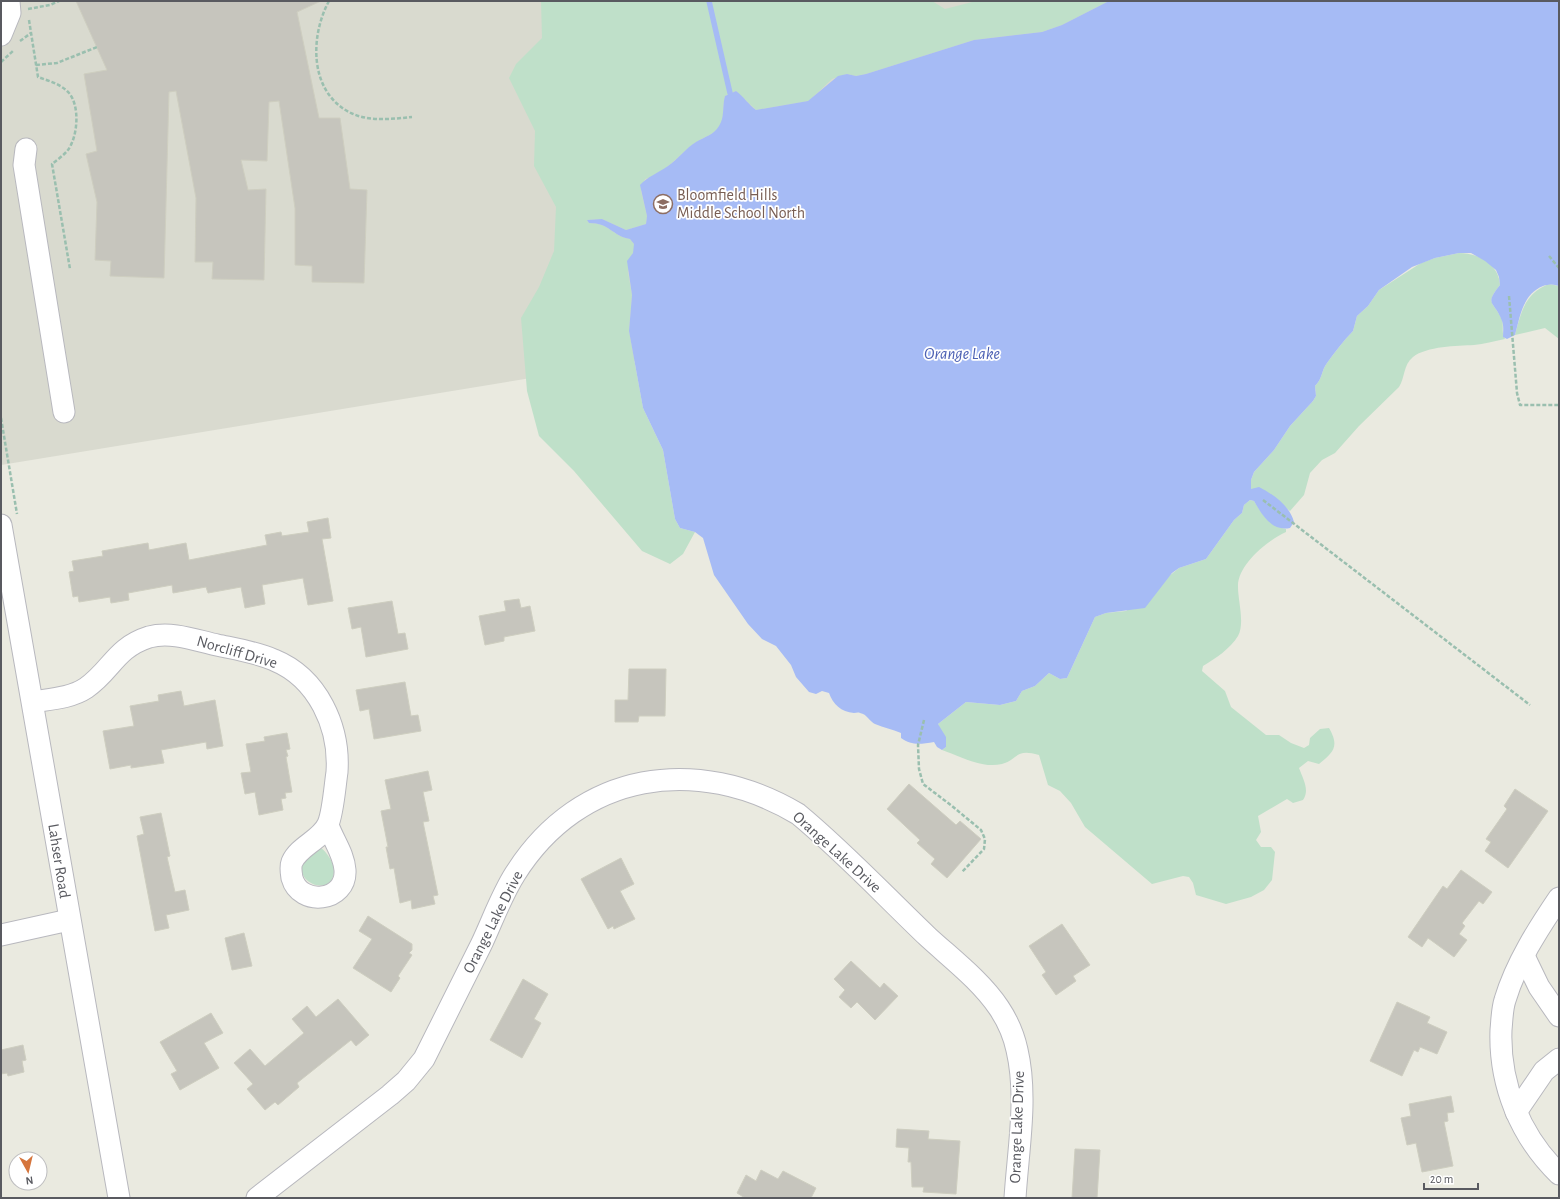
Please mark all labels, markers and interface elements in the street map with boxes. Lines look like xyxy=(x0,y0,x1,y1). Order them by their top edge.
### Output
place label: Bloomfield Hills Middle School North xyxy=(677,187,805,221)
school or university icon: Bloomfield Hills Middle School North xyxy=(652,193,674,215)
water label: Orange Lake xyxy=(924,345,1000,362)
street label: Norcliff Drive xyxy=(195,633,279,671)
street label: Orange Lake Drive xyxy=(790,808,884,896)
street label: Lahser Road xyxy=(45,823,73,899)
street label: Orange Lake Drive xyxy=(460,868,526,976)
street label: Orange Lake Drive xyxy=(1007,1070,1027,1184)
north arrow xyxy=(8,1151,48,1191)
scale bar xyxy=(1424,1165,1478,1191)
text: 20 m xyxy=(1430,1173,1453,1185)
text: N xyxy=(25,1174,34,1186)

